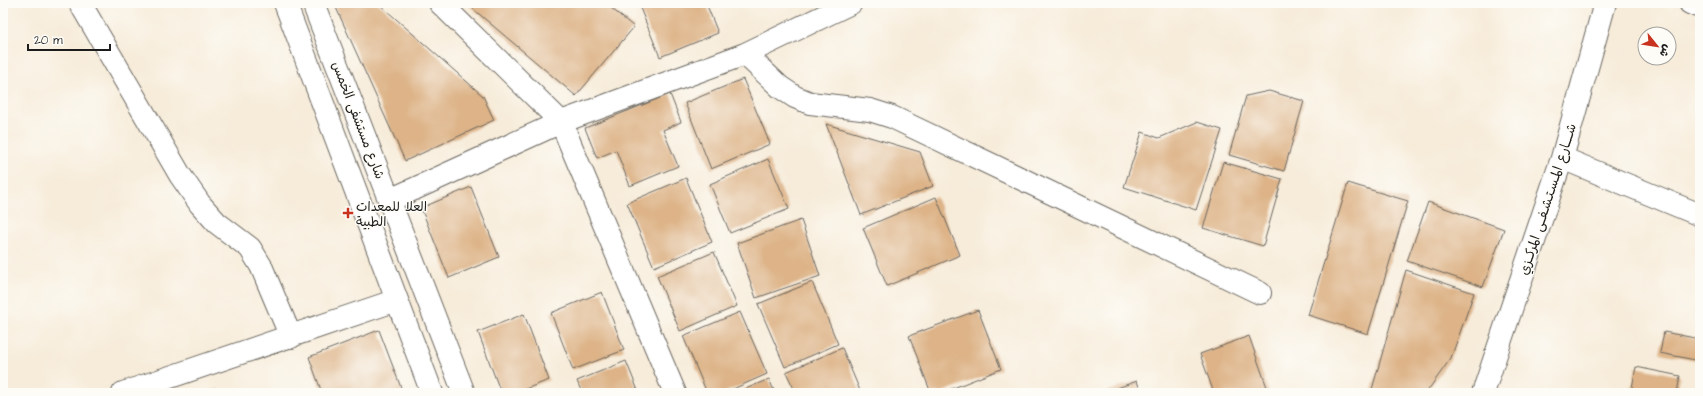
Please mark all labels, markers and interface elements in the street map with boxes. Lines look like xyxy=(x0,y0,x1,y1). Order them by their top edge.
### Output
scale bar xyxy=(28,26,110,52)
north arrow xyxy=(1637,26,1677,66)
text: 20 m xyxy=(34,32,63,49)
text: ش xyxy=(1656,42,1675,60)
street label: شارع مستشفى الخمس xyxy=(327,59,389,182)
street label: شــــارع المـسـتـشـفــى المركــزي xyxy=(1515,121,1581,277)
place label: العلا للمعدات الطبية xyxy=(356,198,427,231)
marker: العلا للمعدات الطبية xyxy=(343,208,353,218)

